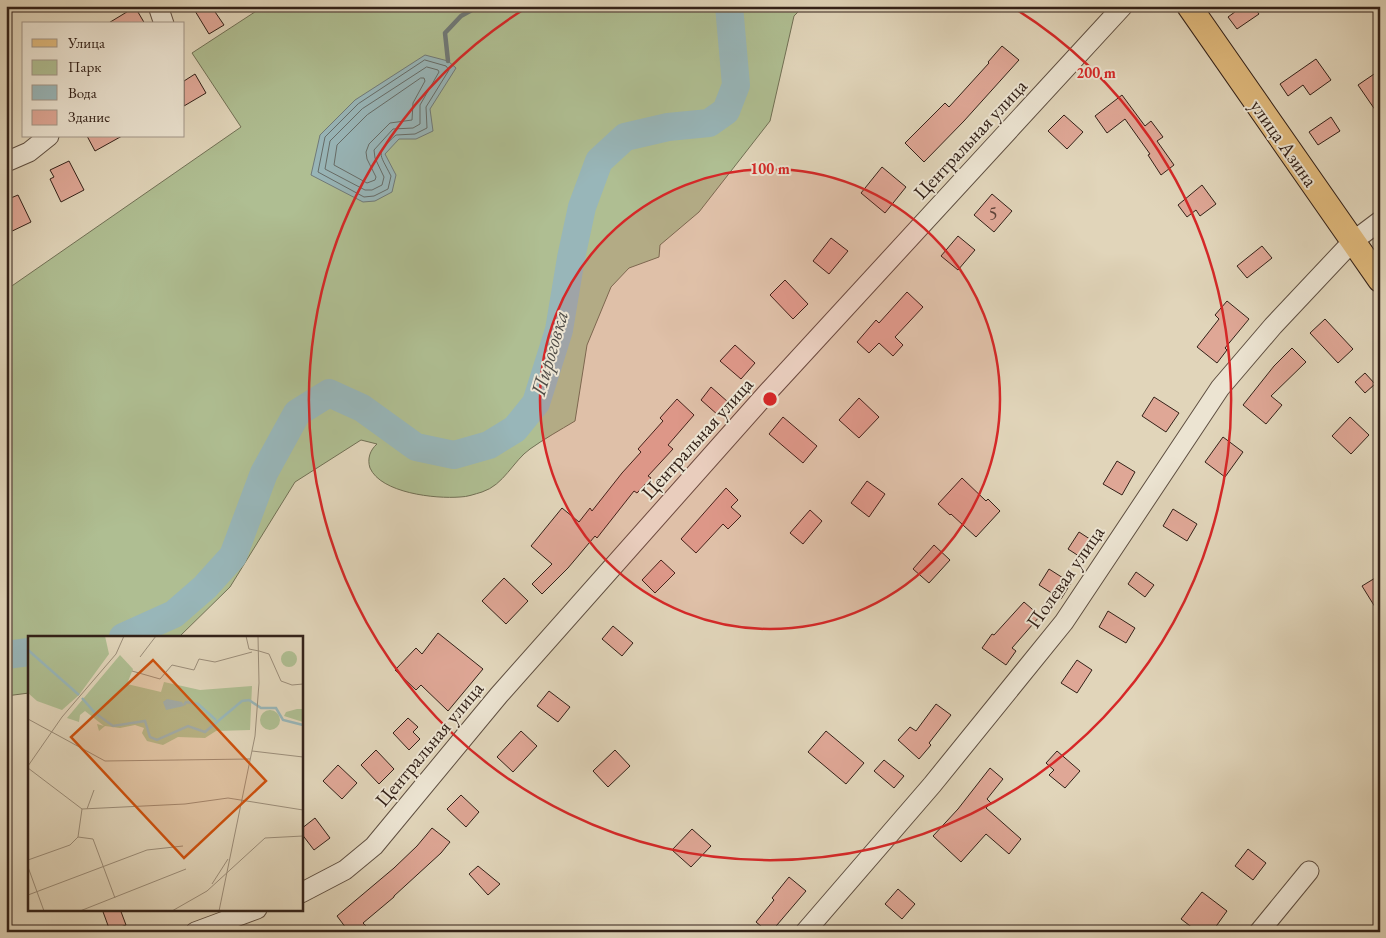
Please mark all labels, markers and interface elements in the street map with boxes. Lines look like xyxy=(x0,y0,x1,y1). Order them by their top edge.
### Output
legend xyxy=(22,22,185,138)
text: Улица xyxy=(67,33,105,52)
text: Парк xyxy=(68,57,101,76)
text: 200 m xyxy=(1076,63,1116,82)
street label: Центральная улица xyxy=(908,73,1032,205)
text: Вода xyxy=(68,83,97,102)
street label: улица Азина xyxy=(1244,94,1324,192)
text: Здание xyxy=(68,107,110,126)
text: 100 m xyxy=(750,159,790,178)
house number: 5 xyxy=(989,202,997,225)
water label: Пироговка xyxy=(524,307,574,400)
street label: Центральная улица xyxy=(635,372,759,504)
centre of rings xyxy=(761,390,779,408)
street label: Полевая улица xyxy=(1020,521,1110,633)
inset map xyxy=(28,636,302,910)
street label: Центральная улица xyxy=(369,676,489,812)

